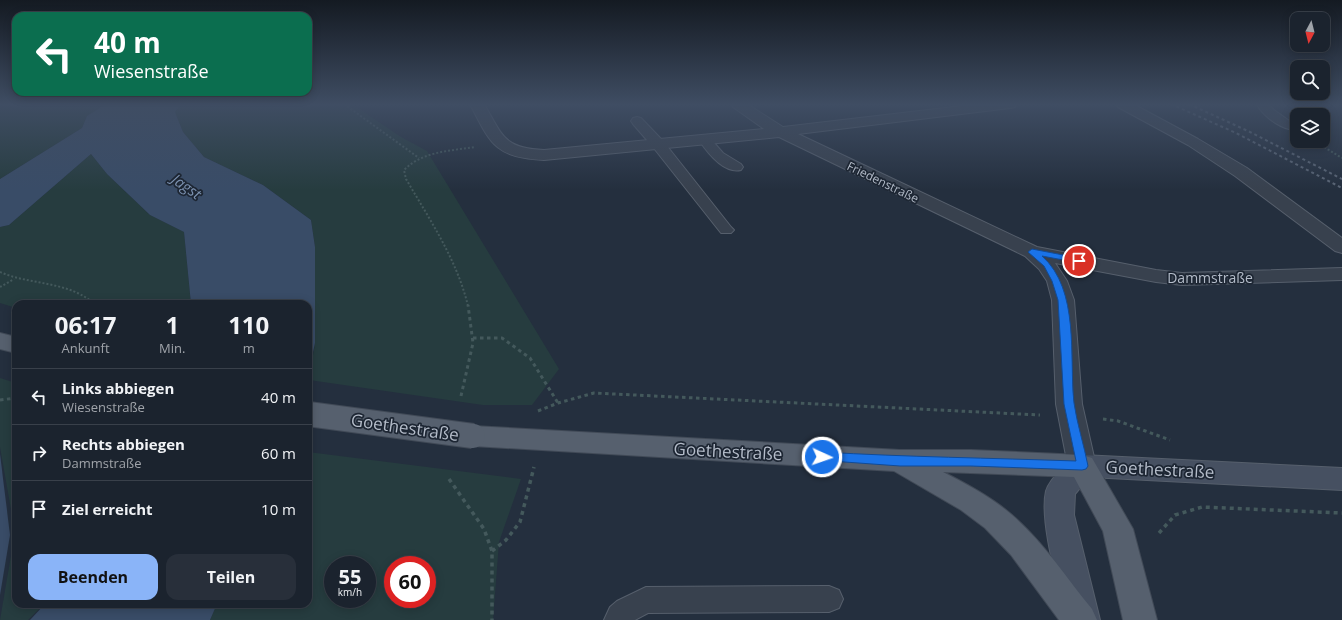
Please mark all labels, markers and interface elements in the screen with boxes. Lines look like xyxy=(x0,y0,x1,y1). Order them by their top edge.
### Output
north arrow xyxy=(1290,12,1330,52)
map controls xyxy=(1290,12,1330,148)
text: 40 m xyxy=(94,23,161,61)
icon: left xyxy=(28,28,80,80)
text: Wiesenstraße xyxy=(94,59,209,83)
button: search xyxy=(1290,60,1330,100)
button: layers xyxy=(1290,108,1330,148)
street label: Friedenstraße xyxy=(844,157,922,207)
water label: Jagst xyxy=(166,167,207,204)
pin xyxy=(1062,244,1096,278)
icon: arrive xyxy=(1068,250,1090,272)
street label: Dammstraße xyxy=(1167,268,1253,287)
text: 06:17 xyxy=(55,308,116,341)
text: 1 xyxy=(165,308,179,341)
text: 110 xyxy=(228,308,269,341)
text: Ankunft xyxy=(62,339,110,357)
text: Min. xyxy=(159,339,185,357)
text: m xyxy=(243,339,255,357)
text: Links abbiegen xyxy=(62,378,174,398)
icon: left xyxy=(28,386,50,408)
text: 40 m xyxy=(261,387,296,407)
text: Wiesenstraße xyxy=(62,398,145,416)
street label: Goethestraße xyxy=(349,408,461,446)
text: Rechts abbiegen xyxy=(62,434,185,454)
position arrow xyxy=(801,436,843,478)
street label: Goethestraße xyxy=(673,437,783,465)
icon: right xyxy=(28,442,50,464)
text: 60 m xyxy=(261,443,296,463)
text: Dammstraße xyxy=(62,454,142,472)
street label: Goethestraße xyxy=(1105,455,1215,483)
icon: arrive xyxy=(28,498,50,520)
text: Ziel erreicht xyxy=(62,499,153,519)
text: 10 m xyxy=(261,499,296,519)
button: Beenden xyxy=(28,554,158,600)
button: Teilen xyxy=(166,554,296,600)
speed limit sign: 60 xyxy=(384,556,436,608)
text: 55 xyxy=(339,563,361,590)
text: km/h xyxy=(338,585,362,599)

